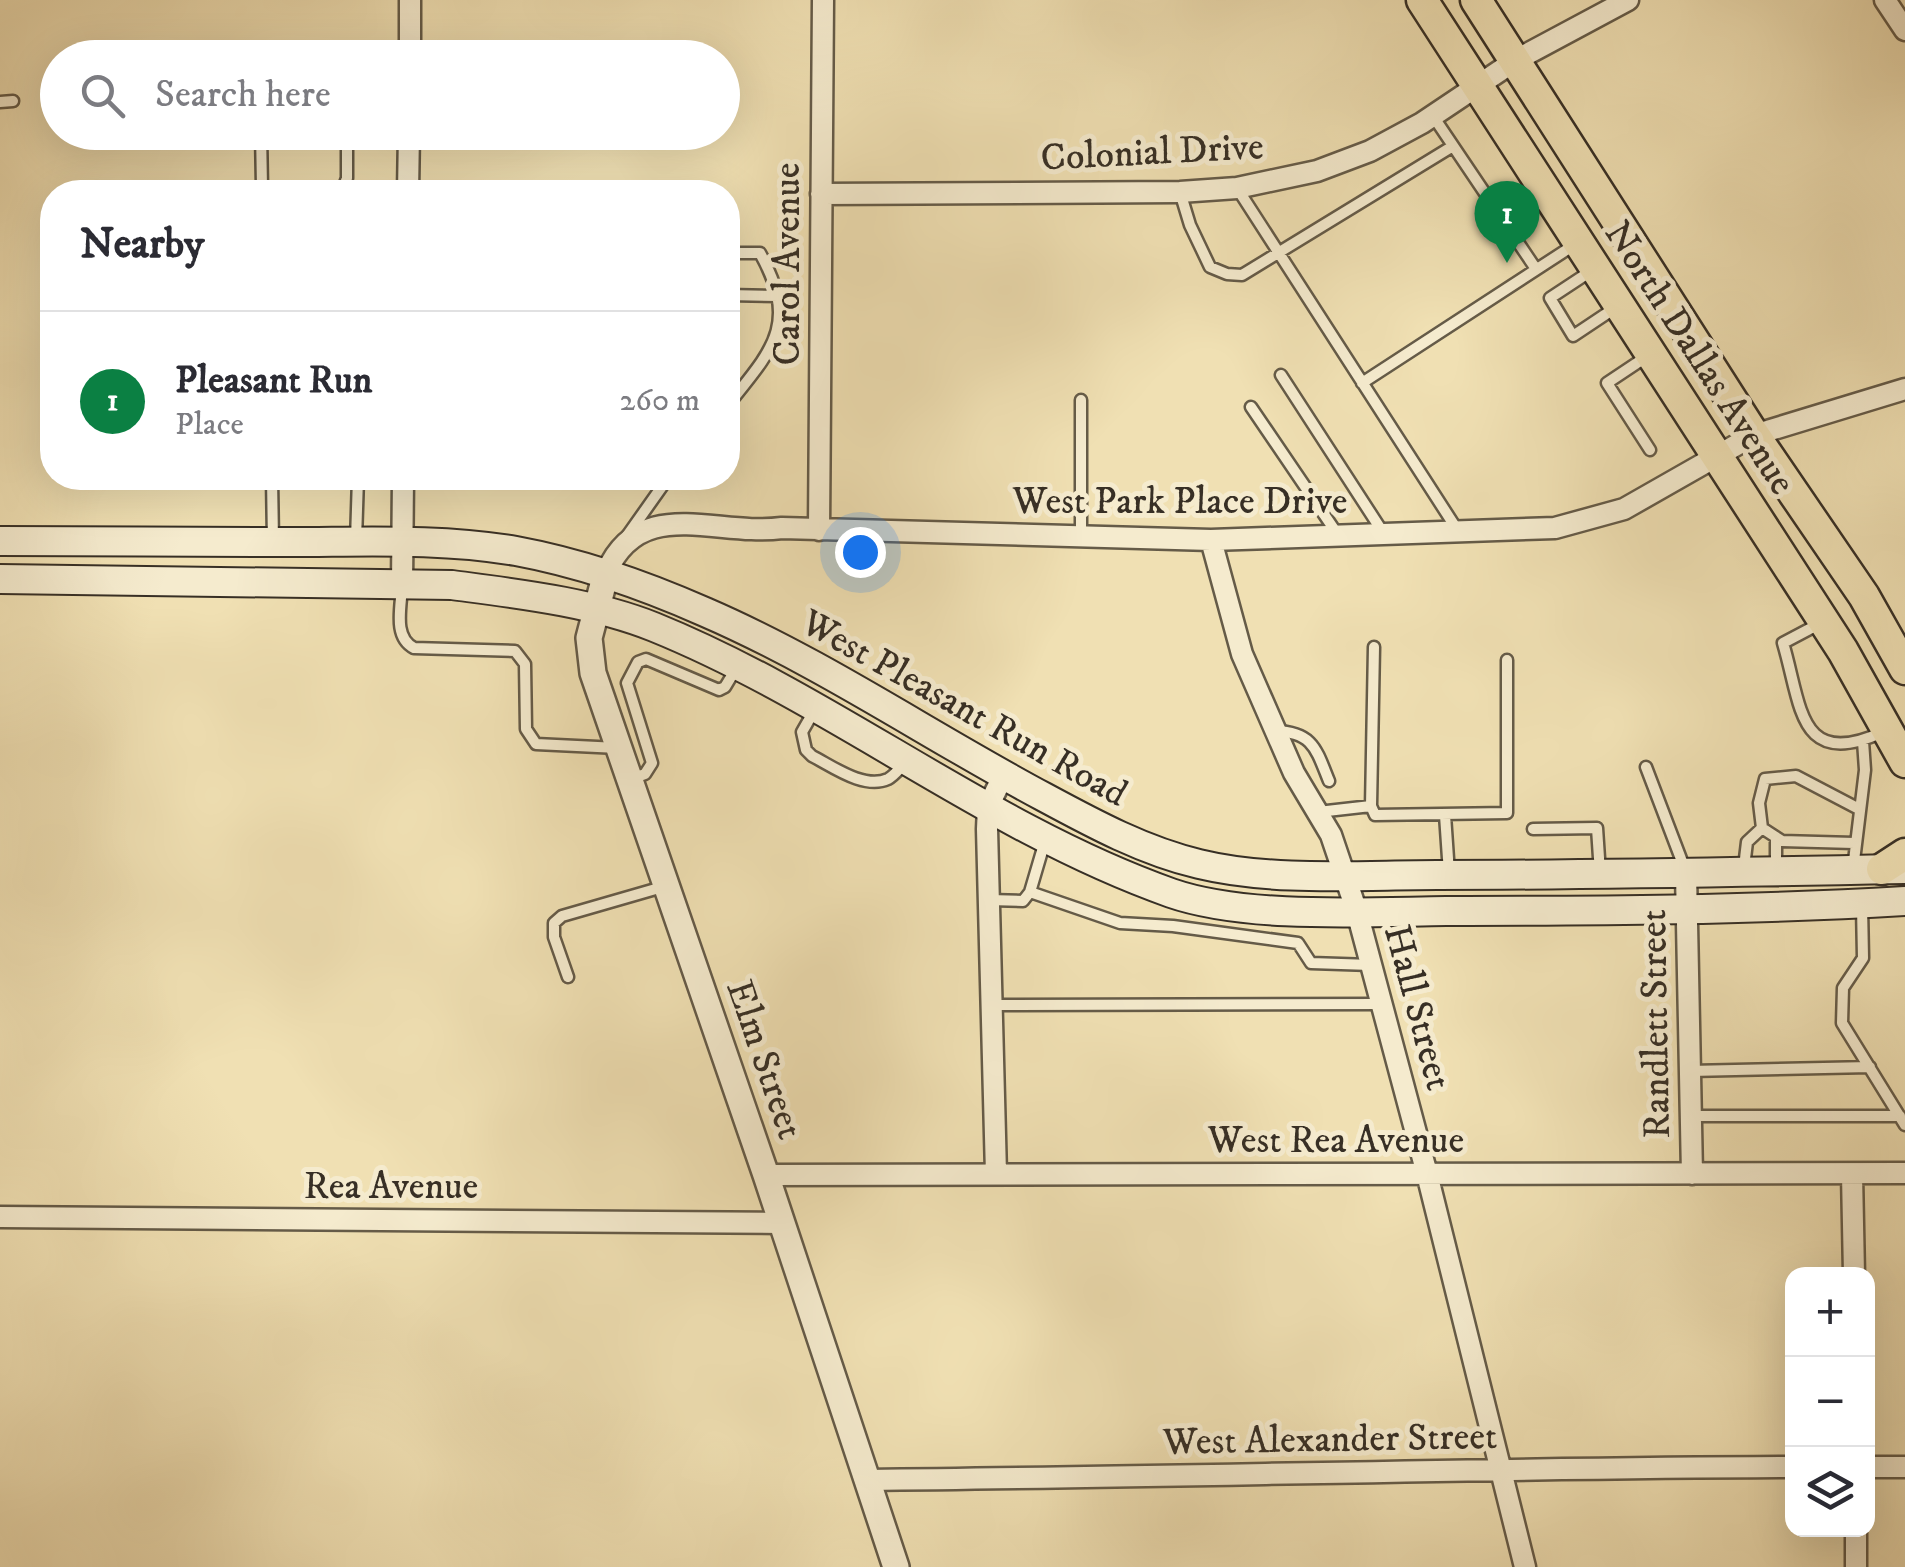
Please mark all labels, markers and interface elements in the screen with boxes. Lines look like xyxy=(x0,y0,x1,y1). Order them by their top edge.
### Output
search box xyxy=(40,40,740,150)
icon: search xyxy=(75,68,130,123)
text: Search here xyxy=(155,71,331,119)
street label: Colonial Drive xyxy=(1039,123,1265,183)
street label: Carol Avenue xyxy=(764,162,812,366)
pin: 1 xyxy=(1474,180,1540,263)
street label: North Dallas Avenue xyxy=(1593,212,1806,504)
text: Nearby xyxy=(80,219,204,271)
text: Pleasant Run xyxy=(175,357,372,405)
text: 1 xyxy=(107,381,118,421)
text: 260 m xyxy=(620,381,700,421)
text: Place xyxy=(175,405,244,445)
street label: West Park Place Drive xyxy=(1011,478,1348,526)
your location xyxy=(835,527,886,578)
street label: West Pleasant Run Road xyxy=(792,599,1136,818)
street label: Randlett Street xyxy=(1630,909,1682,1139)
street label: Hall Street xyxy=(1372,920,1462,1095)
street label: Elm Street xyxy=(715,974,814,1145)
street label: West Rea Avenue xyxy=(1207,1117,1464,1165)
street label: Rea Avenue xyxy=(304,1163,478,1211)
map controls xyxy=(1785,1267,1875,1537)
button: + xyxy=(1785,1267,1875,1357)
button: − xyxy=(1785,1357,1875,1447)
street label: West Alexander Street xyxy=(1161,1413,1498,1467)
button: layers xyxy=(1785,1447,1875,1537)

